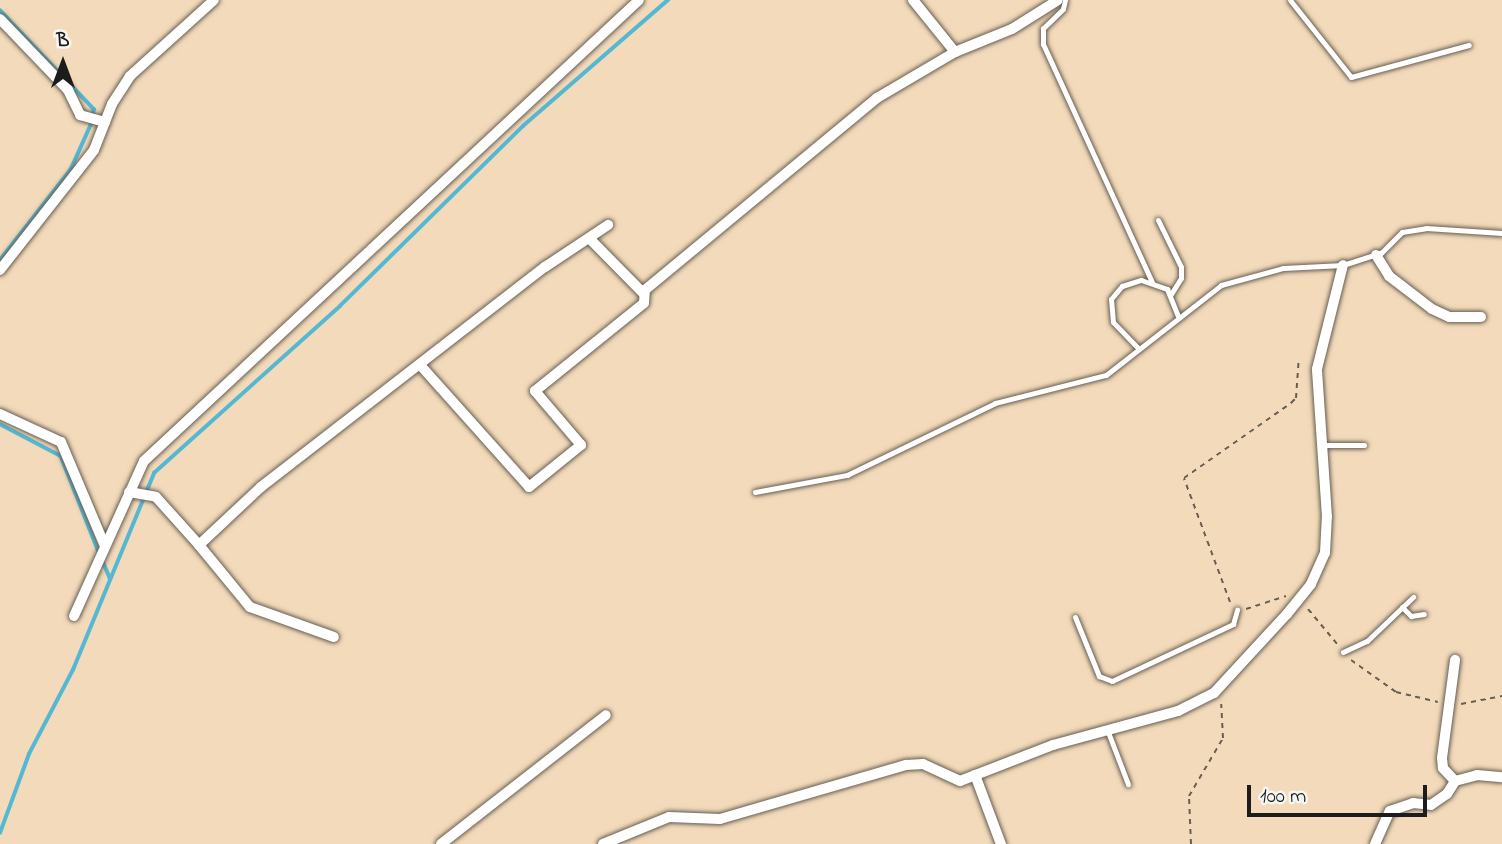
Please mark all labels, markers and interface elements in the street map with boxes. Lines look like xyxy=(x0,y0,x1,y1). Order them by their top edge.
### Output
north arrow xyxy=(28,28,98,98)
text: B xyxy=(57,28,69,55)
scale bar xyxy=(1250,770,1430,814)
text: 100 m xyxy=(1260,782,1306,812)

